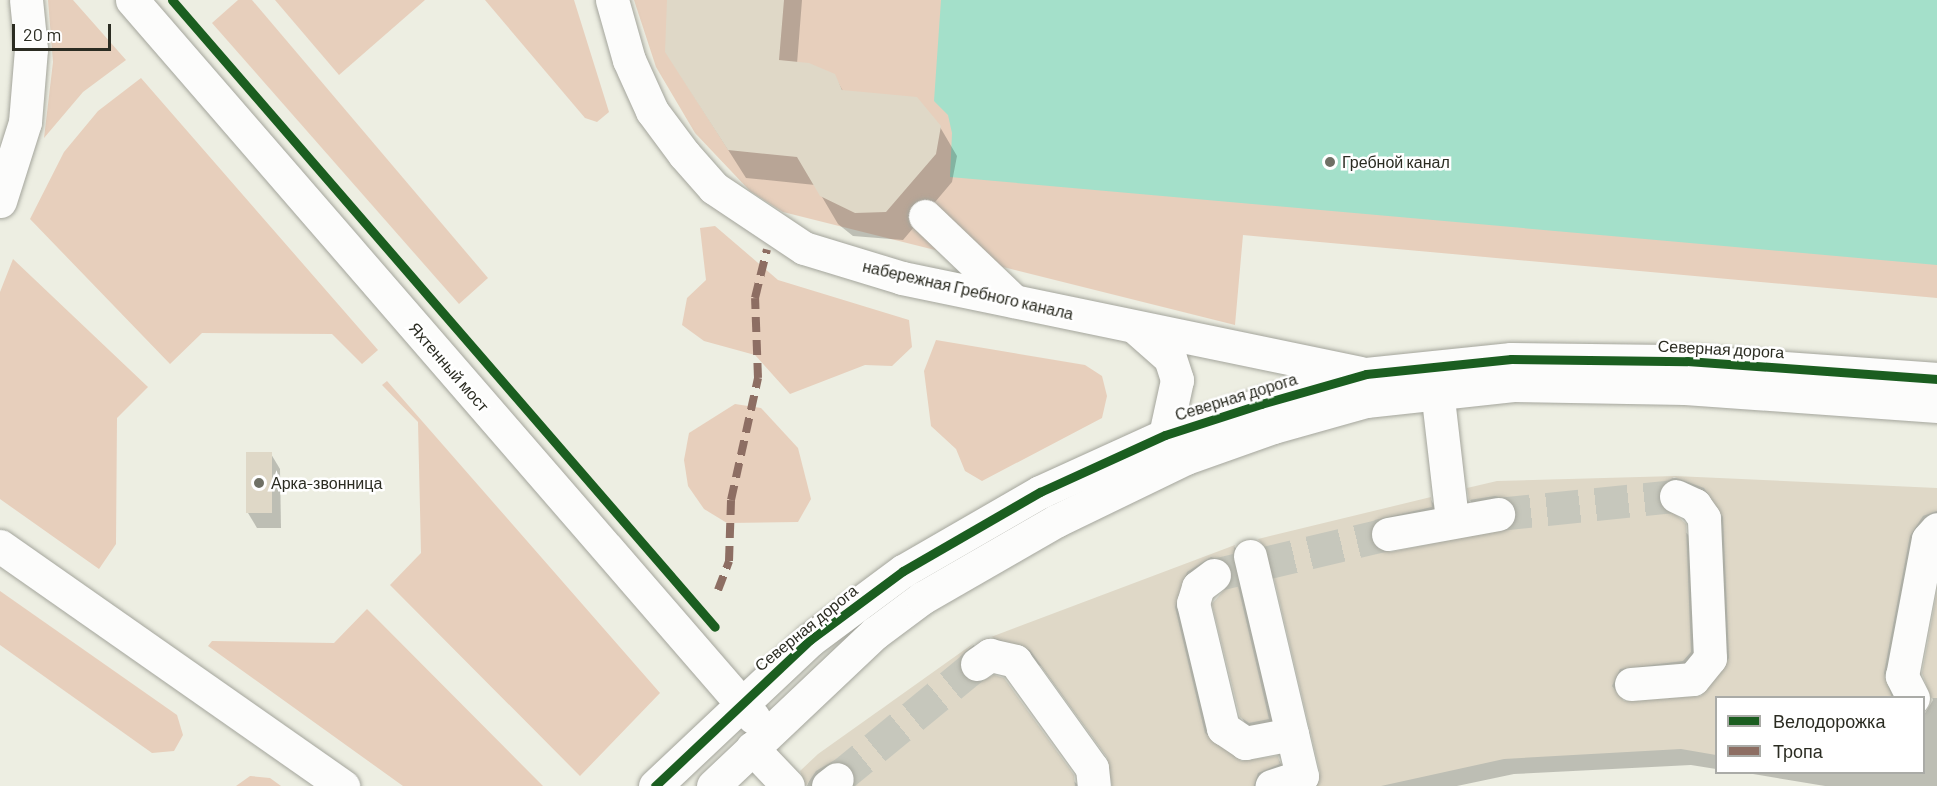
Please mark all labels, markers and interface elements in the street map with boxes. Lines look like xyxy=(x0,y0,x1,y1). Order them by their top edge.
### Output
scale bar xyxy=(15,12,114,50)
text: 20 m xyxy=(23,23,61,45)
place label: Гребной канал xyxy=(1342,152,1450,172)
marker: Гребной канал xyxy=(1323,155,1337,169)
street label: набережная Гребного канала xyxy=(861,256,1075,324)
street label: Яхтенный мост xyxy=(405,318,493,416)
street label: Северная дорога xyxy=(1657,336,1785,362)
street label: Северная дорога xyxy=(1173,369,1299,425)
place label: Арка-звонница xyxy=(271,473,382,493)
marker: Арка-звонница xyxy=(252,476,266,490)
street label: Северная дорога xyxy=(751,581,861,675)
legend xyxy=(1715,696,1925,774)
text: Велодорожка xyxy=(1773,710,1885,732)
text: Тропа xyxy=(1773,740,1823,762)

